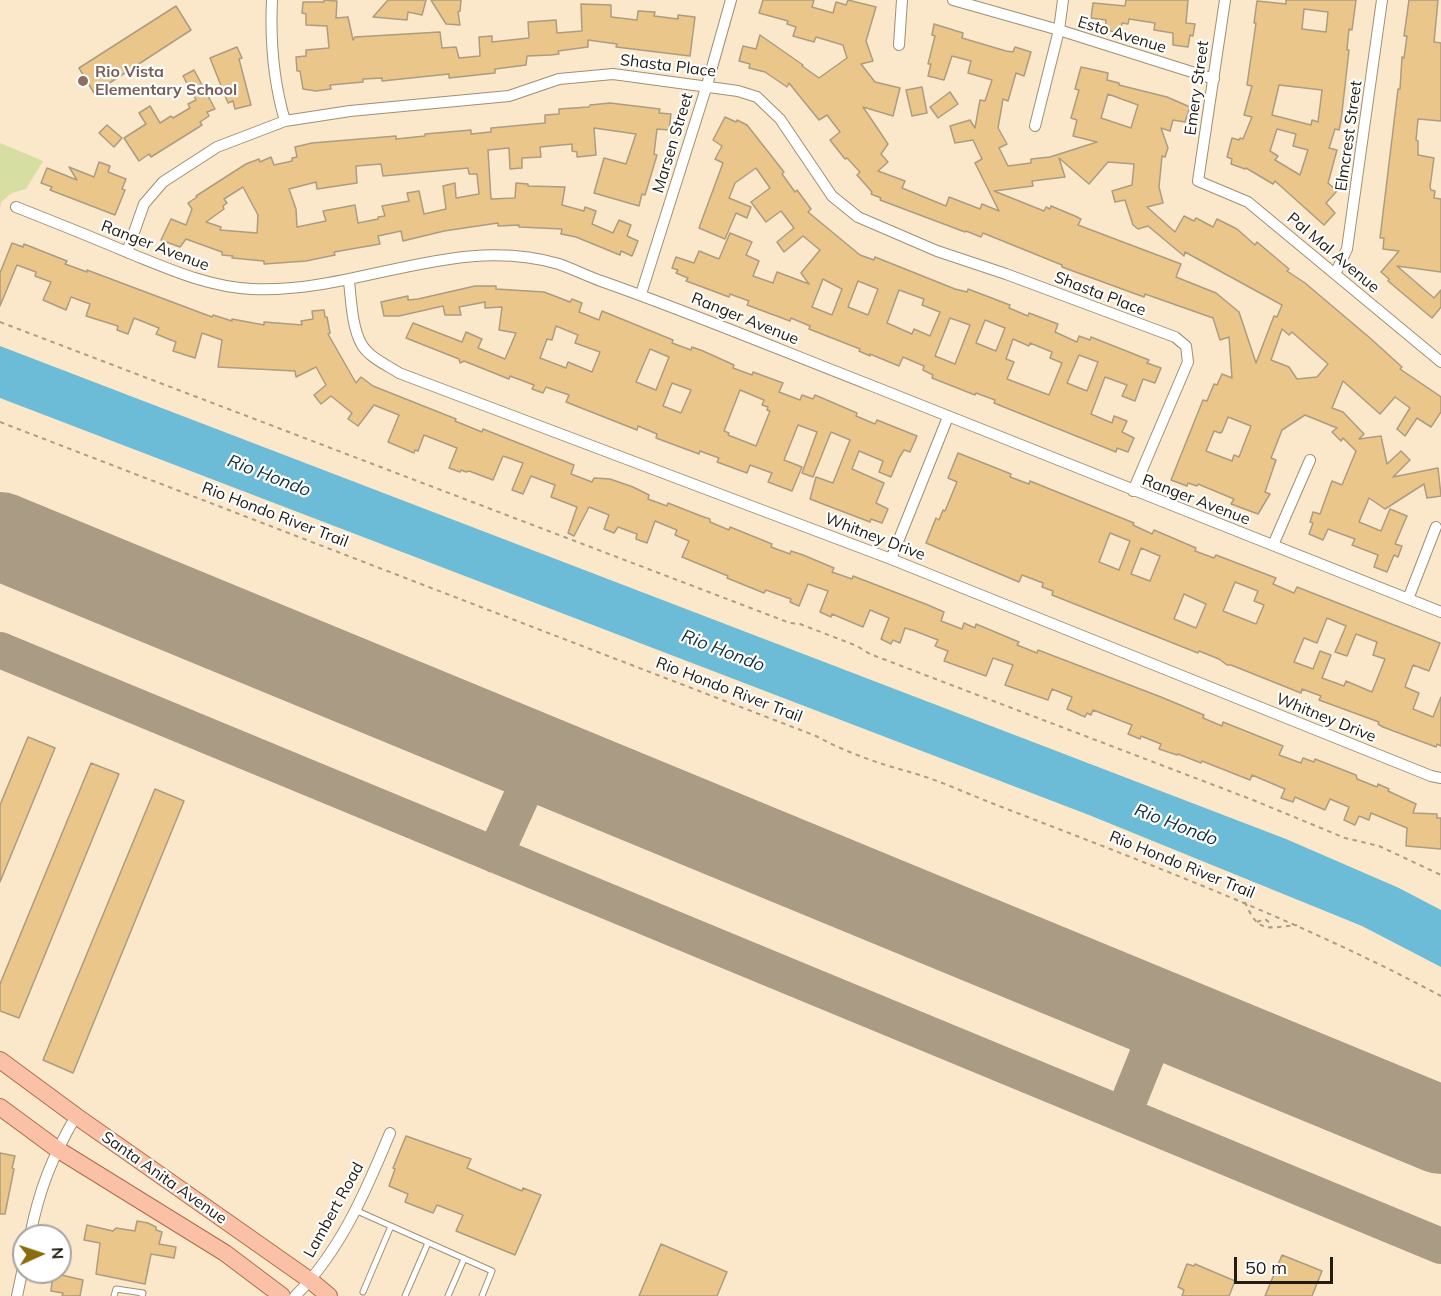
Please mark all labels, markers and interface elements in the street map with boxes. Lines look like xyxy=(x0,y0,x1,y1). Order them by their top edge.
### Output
street label: Esto Avenue xyxy=(1075,12,1169,58)
street label: Emery Street xyxy=(1181,39,1213,137)
street label: Shasta Place xyxy=(619,51,717,81)
place label: Rio Vista Elementary School xyxy=(95,62,237,100)
marker: Rio Vista Elementary School xyxy=(76,74,90,88)
street label: Elmcrest Street xyxy=(1332,79,1366,193)
street label: Marsen Street xyxy=(649,91,697,195)
street label: Pal Mal Avenue xyxy=(1283,209,1383,297)
street label: Ranger Avenue xyxy=(98,217,212,275)
street label: Shasta Place xyxy=(1052,268,1148,320)
street label: Ranger Avenue xyxy=(689,289,801,349)
water label: Rio Hondo xyxy=(224,450,314,502)
street label: Ranger Avenue xyxy=(1139,471,1253,529)
street label: Rio Hondo River Trail xyxy=(199,478,351,552)
street label: Whitney Drive xyxy=(822,509,928,565)
water label: Rio Hondo xyxy=(678,625,768,677)
street label: Rio Hondo River Trail xyxy=(653,653,805,727)
street label: Whitney Drive xyxy=(1273,689,1379,747)
water label: Rio Hondo xyxy=(1131,799,1221,851)
street label: Rio Hondo River Trail xyxy=(1106,827,1258,903)
street label: Santa Anita Avenue xyxy=(98,1128,230,1228)
street label: Lambert Road xyxy=(300,1159,368,1261)
north arrow xyxy=(12,1224,72,1284)
scale bar xyxy=(1237,1245,1336,1283)
text: N xyxy=(48,1247,68,1260)
text: 50 m xyxy=(1245,1256,1287,1279)

